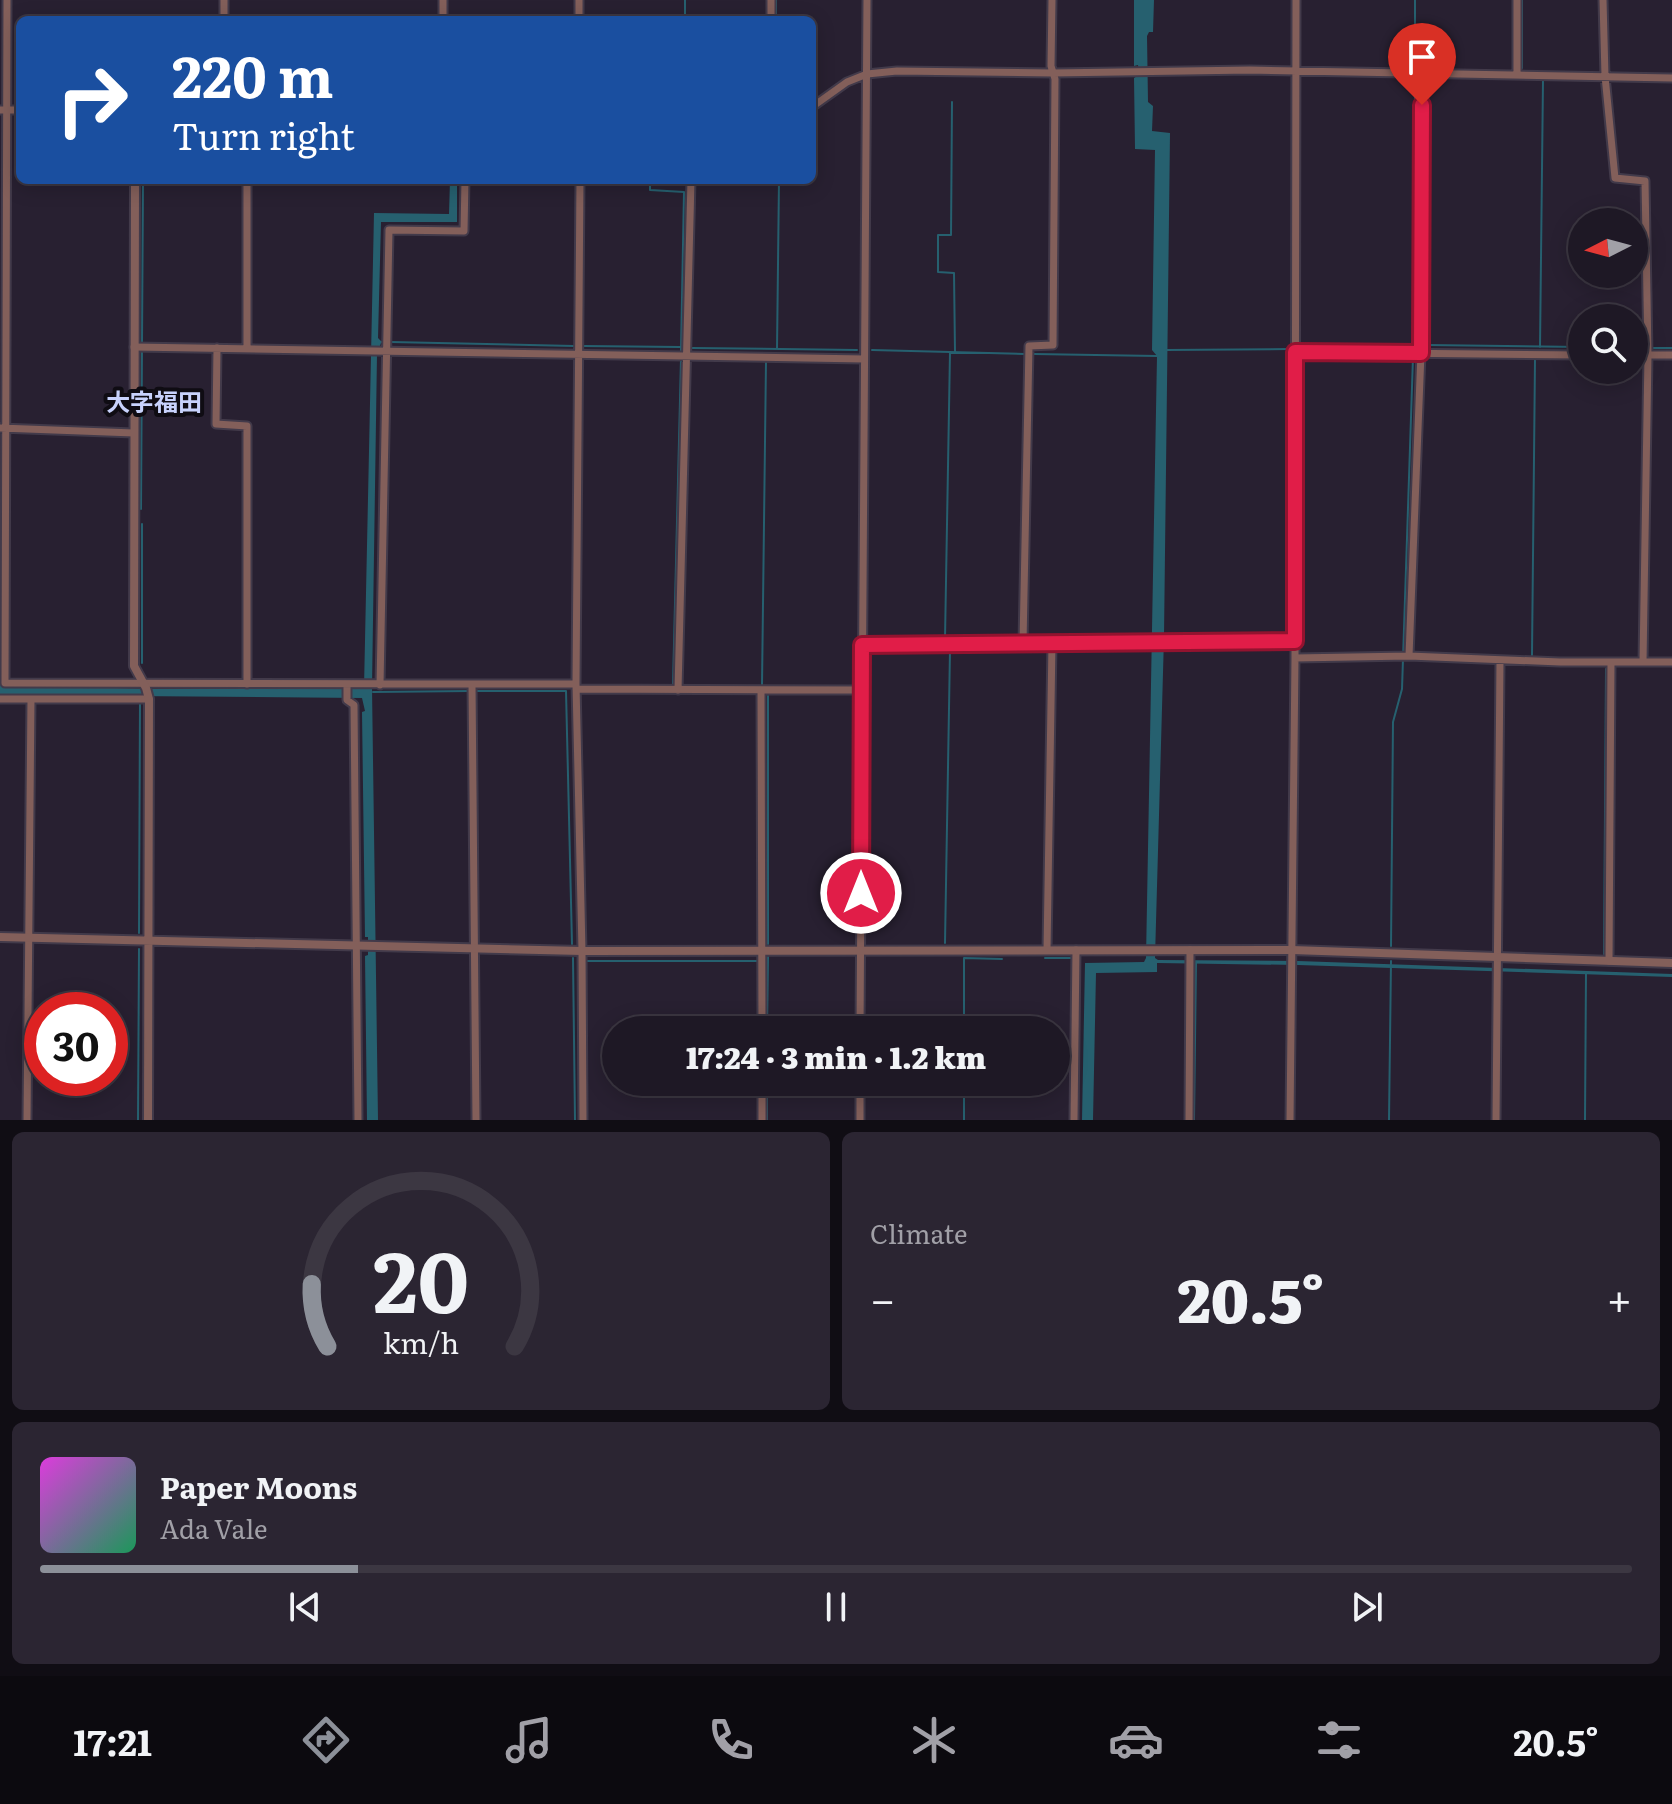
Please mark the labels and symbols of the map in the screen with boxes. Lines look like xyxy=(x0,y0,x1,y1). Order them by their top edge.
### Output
pin xyxy=(1388,23,1456,105)
north arrow xyxy=(1568,208,1648,288)
district label: 大字福田 xyxy=(106,383,202,418)
position arrow xyxy=(819,851,903,935)
speed limit sign: 30 xyxy=(24,992,128,1096)

